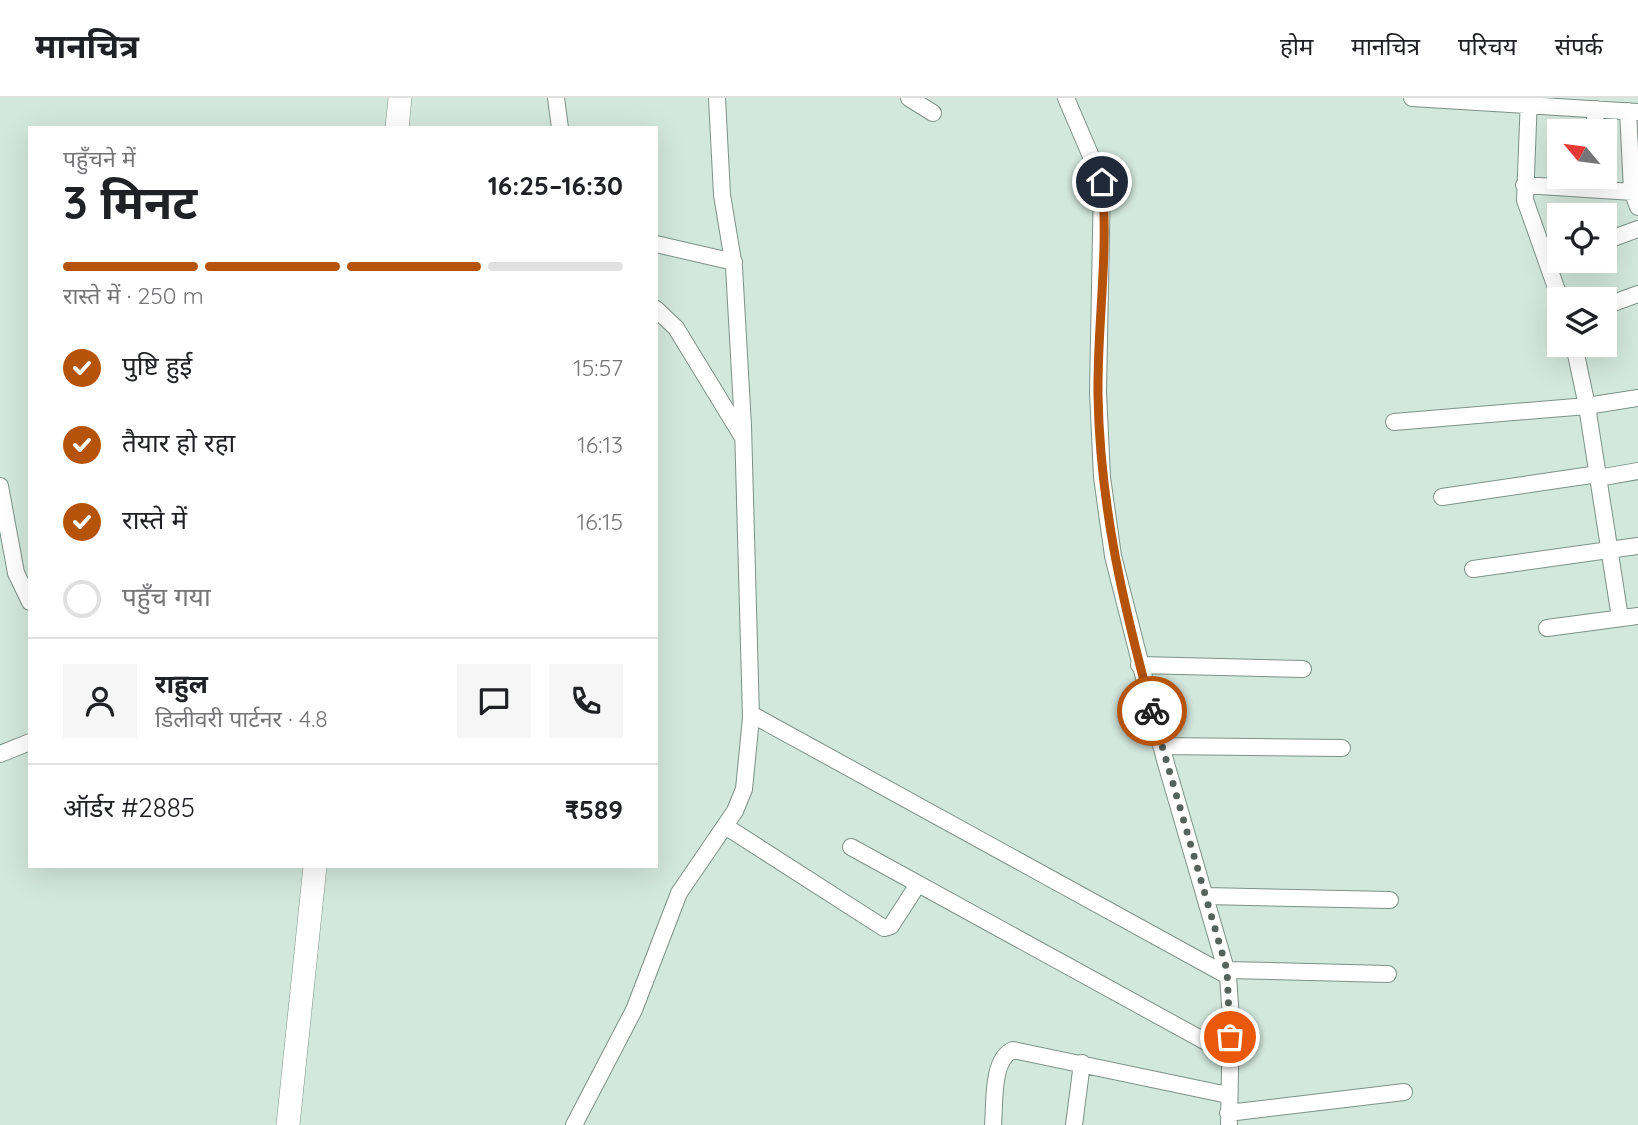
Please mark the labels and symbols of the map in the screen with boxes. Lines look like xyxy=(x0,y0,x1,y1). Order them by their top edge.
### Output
north arrow xyxy=(1547,119,1617,189)
pin xyxy=(1072,152,1132,212)
courier xyxy=(1117,676,1187,746)
pin xyxy=(1200,1007,1260,1067)

